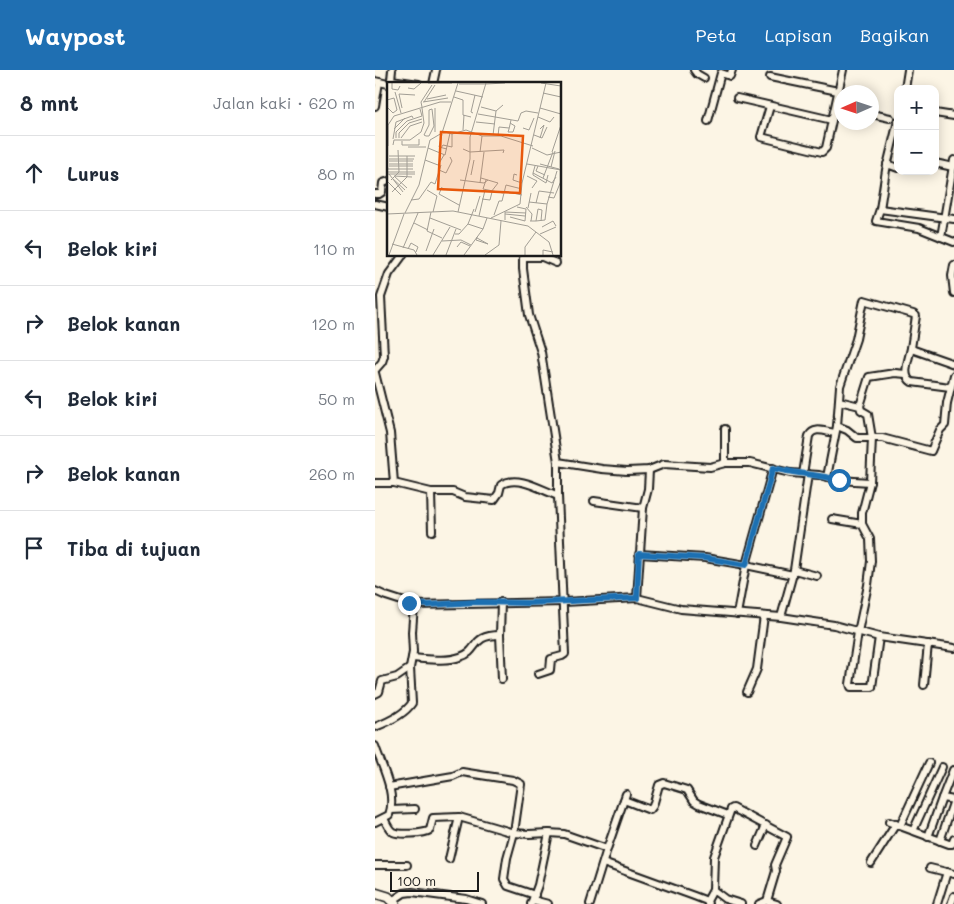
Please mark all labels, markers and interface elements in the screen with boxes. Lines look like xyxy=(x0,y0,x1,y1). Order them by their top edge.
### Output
text: Waypost xyxy=(25,20,126,51)
text: Peta xyxy=(695,23,737,47)
text: Lapisan xyxy=(765,23,832,47)
text: Bagikan xyxy=(860,23,929,47)
inset map xyxy=(387,82,561,256)
north arrow xyxy=(834,85,879,130)
map controls xyxy=(894,85,939,175)
button: + xyxy=(894,85,939,130)
text: 8 mnt xyxy=(20,89,79,116)
text: Jalan kaki · 620 m xyxy=(213,92,355,113)
button: − xyxy=(894,130,939,175)
icon: ahead xyxy=(20,159,48,187)
text: Lurus xyxy=(67,161,119,186)
text: 80 m xyxy=(318,163,355,184)
icon: left xyxy=(20,234,48,262)
text: Belok kiri xyxy=(67,236,158,261)
text: 110 m xyxy=(313,238,355,259)
icon: right xyxy=(20,309,48,337)
text: Belok kanan xyxy=(67,311,180,336)
text: 120 m xyxy=(311,313,355,334)
icon: left xyxy=(20,384,48,412)
text: Belok kiri xyxy=(67,386,158,411)
text: 50 m xyxy=(318,388,355,409)
icon: right xyxy=(20,459,48,487)
text: Belok kanan xyxy=(67,461,180,486)
text: 260 m xyxy=(309,463,355,484)
route start xyxy=(828,469,851,492)
icon: arrive xyxy=(20,534,48,562)
text: Tiba di tujuan xyxy=(67,536,200,561)
route end xyxy=(398,592,421,615)
scale bar xyxy=(390,869,479,892)
text: 100 m xyxy=(397,871,436,890)

